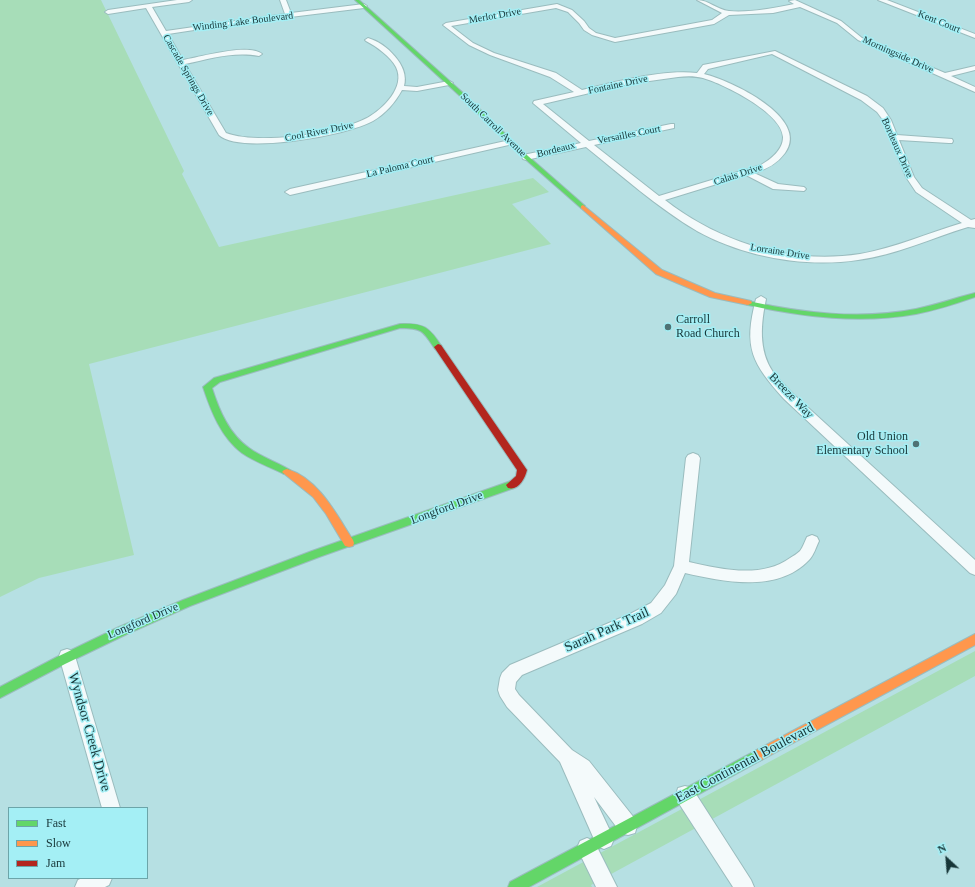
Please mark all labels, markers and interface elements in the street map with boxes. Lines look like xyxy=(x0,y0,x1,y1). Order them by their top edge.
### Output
street label: Merlot Drive xyxy=(468,6,522,26)
street label: Kent Court xyxy=(916,8,962,36)
street label: Winding Lake Boulevard xyxy=(192,10,294,34)
street label: Cascade Springs Drive xyxy=(160,32,216,118)
street label: Morningside Drive xyxy=(861,34,935,76)
street label: Fontaine Drive xyxy=(587,73,649,97)
street label: South Carroll Avenue xyxy=(458,90,528,160)
street label: Bordeaux Drive xyxy=(878,116,916,180)
street label: Cool River Drive xyxy=(284,119,354,145)
street label: Versailles Court xyxy=(596,123,662,147)
street label: Bordeaux xyxy=(536,139,576,161)
street label: La Paloma Court xyxy=(365,153,435,181)
street label: Calais Drive xyxy=(712,162,764,188)
street label: Lorraine Drive xyxy=(750,241,810,263)
place label: Carroll Road Church xyxy=(676,313,740,341)
marker: Carroll Road Church xyxy=(663,322,673,332)
street label: Breeze Way xyxy=(766,370,816,422)
place label: Old Union Elementary School xyxy=(816,430,908,458)
marker: Old Union Elementary School xyxy=(911,439,921,449)
street label: Longford Drive xyxy=(409,488,485,528)
street label: Longford Drive xyxy=(105,600,181,642)
street label: Sarah Park Trail xyxy=(562,604,652,656)
street label: Wyndsor Creek Drive xyxy=(64,671,114,793)
street label: East Continental Boulevard xyxy=(673,719,817,807)
legend xyxy=(8,807,148,879)
text: Fast xyxy=(46,816,66,830)
text: Slow xyxy=(46,836,71,850)
north arrow xyxy=(927,839,967,879)
text: N xyxy=(936,841,948,855)
text: Jam xyxy=(46,856,65,870)

